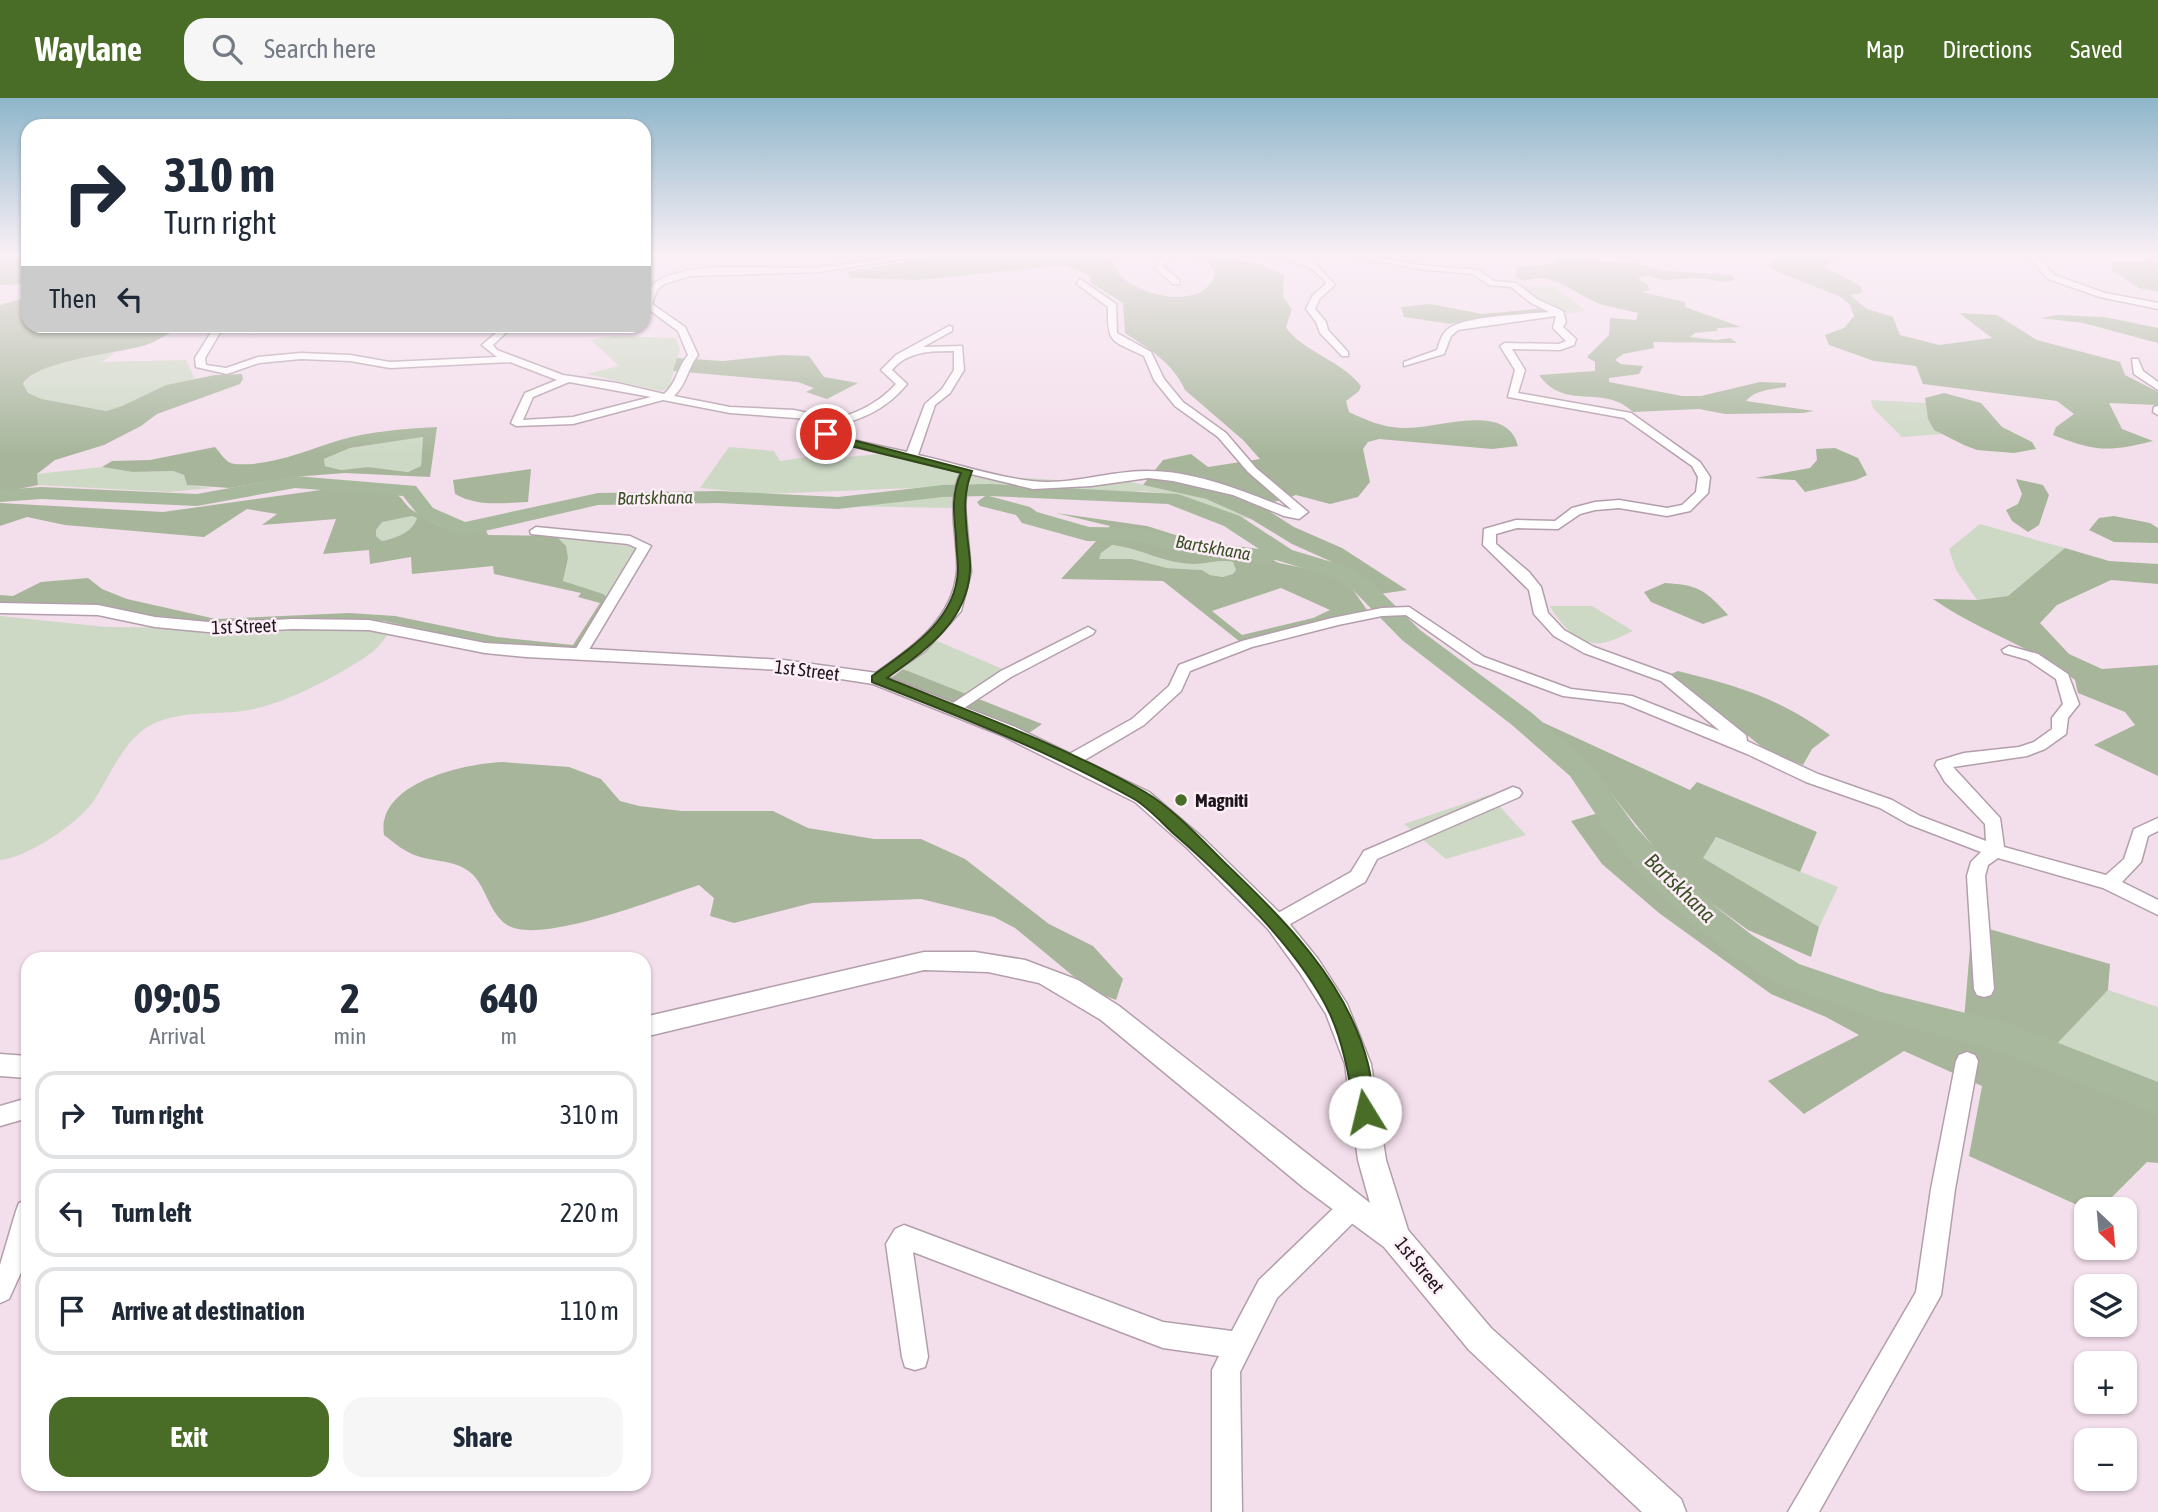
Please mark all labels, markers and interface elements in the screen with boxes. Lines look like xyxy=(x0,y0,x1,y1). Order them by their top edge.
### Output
search box xyxy=(184,18,674,81)
text: Waylane xyxy=(35,30,142,68)
icon: search xyxy=(208,30,246,68)
text: Search here xyxy=(264,34,376,64)
text: Map xyxy=(1866,36,1904,63)
text: Directions xyxy=(1942,36,2032,63)
text: Saved xyxy=(2070,36,2123,63)
text: 310 m xyxy=(164,146,275,202)
icon: right xyxy=(49,147,140,238)
text: Turn right xyxy=(164,204,277,241)
icon: left xyxy=(111,280,149,318)
text: Then xyxy=(49,284,97,314)
pin xyxy=(796,404,856,464)
icon: arrive xyxy=(807,415,845,453)
water label: Bartskhana xyxy=(617,486,694,509)
water label: Bartskhana xyxy=(1174,531,1253,565)
street label: 1st Street xyxy=(211,614,277,638)
street label: 1st Street xyxy=(773,655,841,685)
place label: Magniti xyxy=(1195,789,1248,811)
marker: Magniti xyxy=(1173,792,1189,808)
water label: Bartskhana xyxy=(1641,848,1721,927)
text: 09:05 xyxy=(134,974,221,1022)
text: 2 xyxy=(340,974,360,1022)
text: 640 xyxy=(479,974,538,1022)
text: Arrival xyxy=(149,1023,205,1049)
text: min xyxy=(334,1023,367,1049)
text: m xyxy=(500,1023,517,1049)
position arrow xyxy=(1328,1075,1402,1149)
icon: right xyxy=(53,1096,91,1134)
text: Turn right xyxy=(112,1100,203,1130)
text: 310 m xyxy=(560,1100,619,1130)
icon: left xyxy=(53,1194,91,1232)
north arrow xyxy=(2074,1197,2137,1260)
map controls xyxy=(2074,1197,2137,1491)
text: Turn left xyxy=(112,1198,192,1228)
text: 220 m xyxy=(560,1198,619,1228)
street label: 1st Street xyxy=(1391,1233,1449,1297)
button: layers xyxy=(2074,1274,2137,1337)
icon: arrive xyxy=(53,1292,91,1330)
text: Arrive at destination xyxy=(112,1296,305,1326)
text: 110 m xyxy=(560,1296,619,1326)
button: + xyxy=(2074,1351,2137,1414)
button: Exit xyxy=(49,1397,329,1477)
button: Share xyxy=(343,1397,623,1477)
button: − xyxy=(2074,1428,2137,1491)

